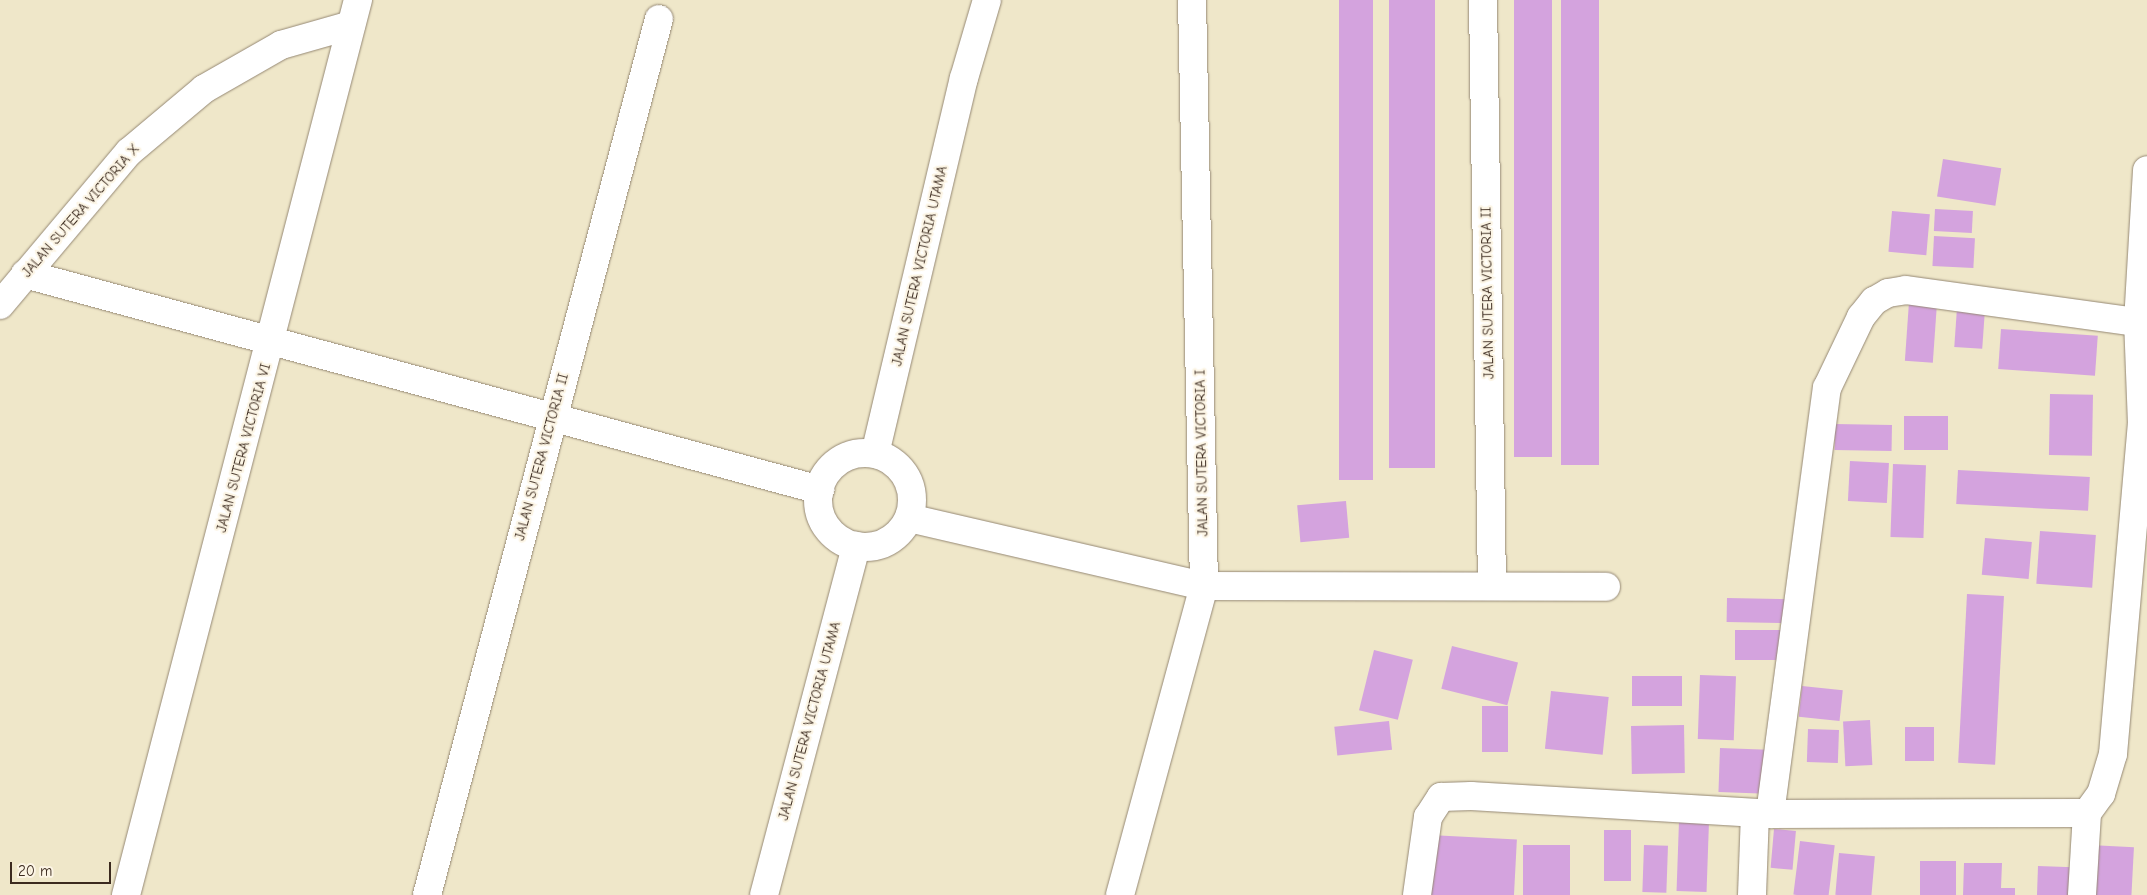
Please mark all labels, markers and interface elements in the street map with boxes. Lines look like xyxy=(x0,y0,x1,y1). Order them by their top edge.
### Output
street label: JALAN SUTERA VICTORIA X xyxy=(19,141,143,281)
street label: JALAN SUTERA VICTORIA UTAMA xyxy=(889,164,951,368)
street label: JALAN SUTERA VICTORIA II xyxy=(1478,207,1498,379)
street label: JALAN SUTERA VICTORIA VI xyxy=(213,362,275,534)
street label: JALAN SUTERA VICTORIA I xyxy=(1192,370,1212,536)
street label: JALAN SUTERA VICTORIA II xyxy=(512,372,572,542)
street label: JALAN SUTERA VICTORIA UTAMA xyxy=(775,620,845,822)
scale bar xyxy=(12,852,114,884)
text: 20 m xyxy=(18,862,52,880)

